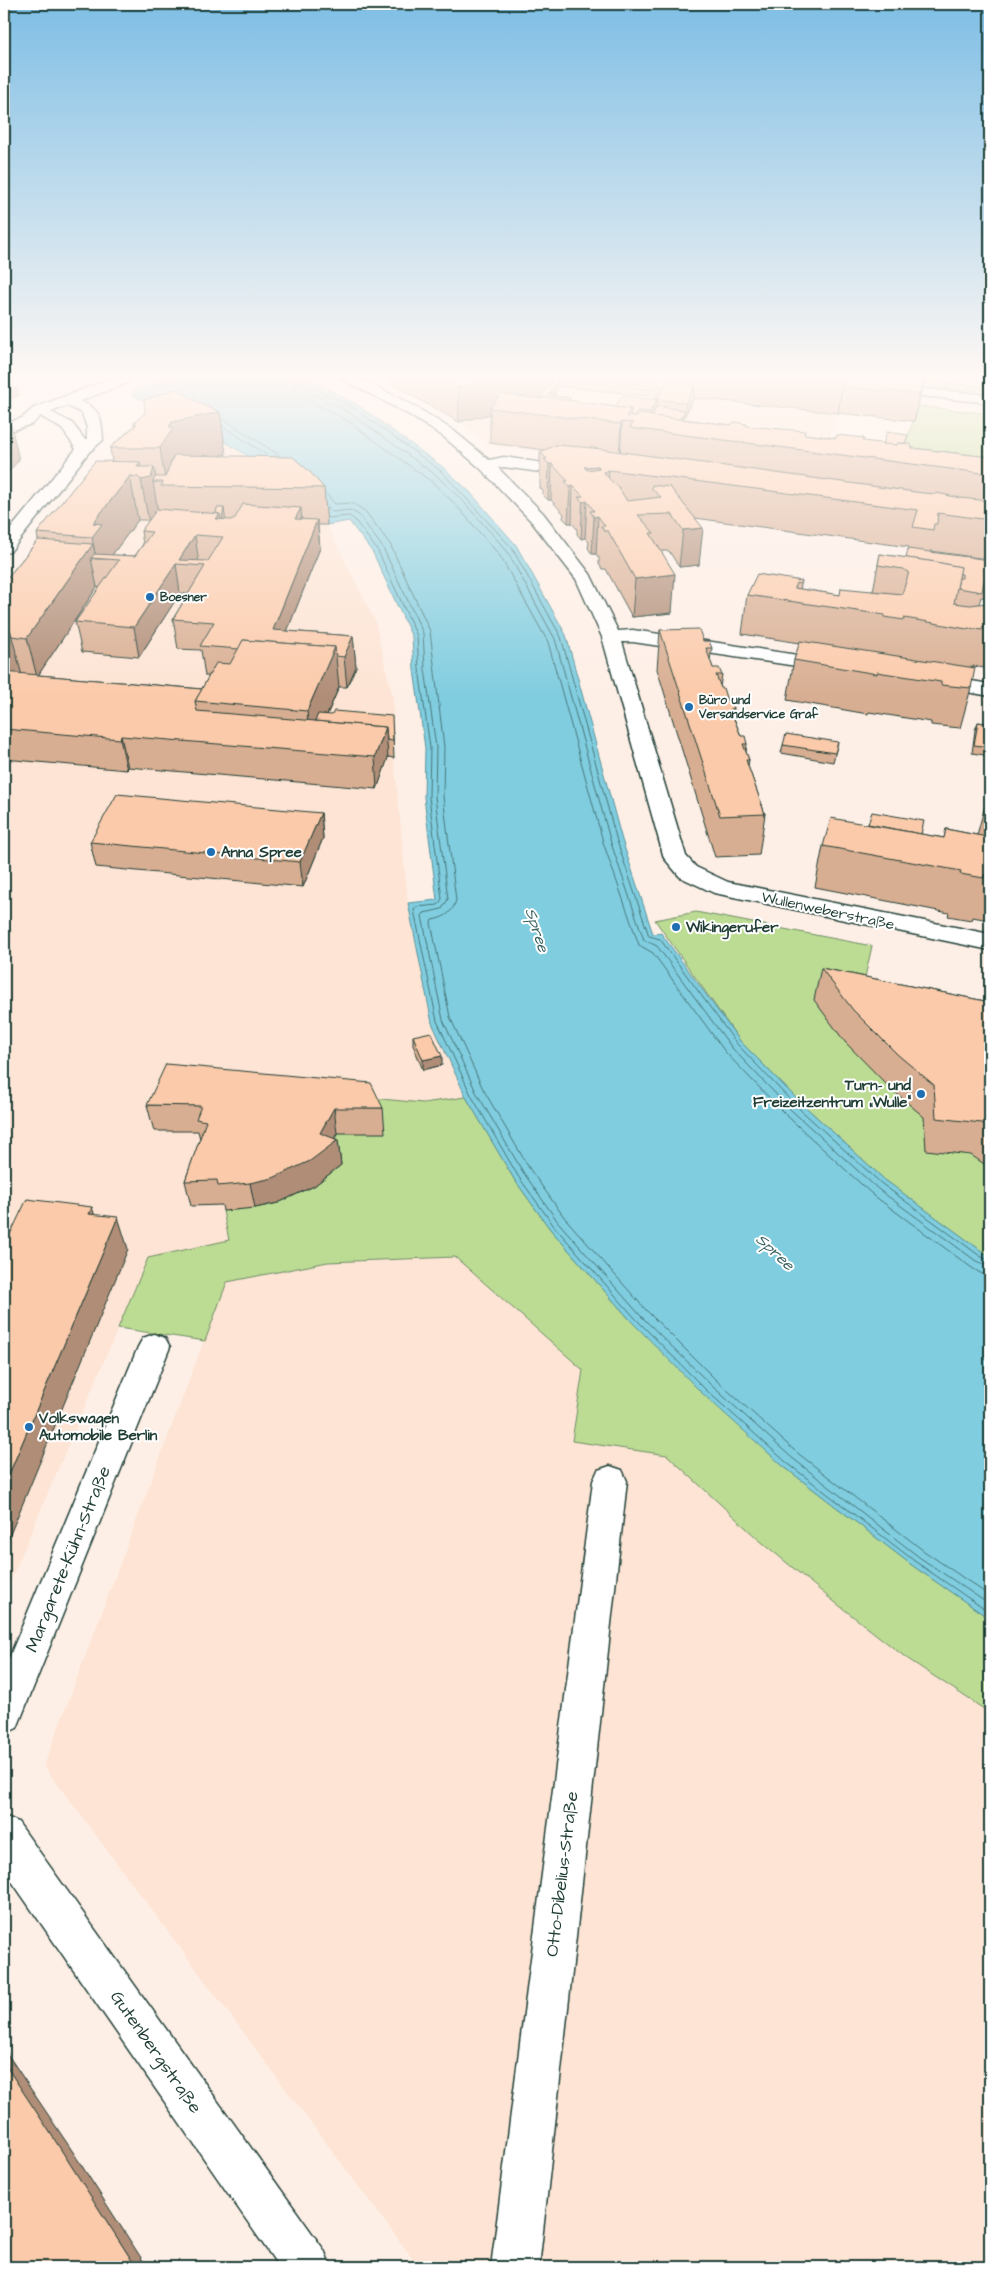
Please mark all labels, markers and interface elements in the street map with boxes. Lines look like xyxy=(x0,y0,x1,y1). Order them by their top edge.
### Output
place label: Boesner xyxy=(160,589,207,606)
marker: Boesner xyxy=(144,591,156,603)
place label: Büro und Versandservice Graf xyxy=(698,692,819,723)
marker: Büro und Versandservice Graf xyxy=(683,701,695,713)
place label: Anna Spree xyxy=(221,842,302,863)
marker: Anna Spree xyxy=(205,846,217,858)
street label: Wullenweberstraße xyxy=(760,887,896,935)
water label: Spree xyxy=(520,905,555,956)
place label: Wikingerufer xyxy=(685,917,779,940)
marker: Wikingerufer xyxy=(670,921,682,933)
place label: Turn- und Freizeitzentrum „Wulle“ xyxy=(753,1075,911,1113)
marker: Turn- und Freizeitzentrum „Wulle“ xyxy=(915,1088,927,1100)
water label: Spree xyxy=(751,1228,800,1276)
place label: Volkswagen Automobile Berlin xyxy=(38,1408,158,1446)
marker: Volkswagen Automobile Berlin xyxy=(23,1421,35,1433)
street label: Margarete-Kühn-Straße xyxy=(19,1462,118,1656)
street label: Otto-Dibelius-Straße xyxy=(539,1790,585,1958)
street label: Gutenbergstraße xyxy=(103,1986,208,2119)

